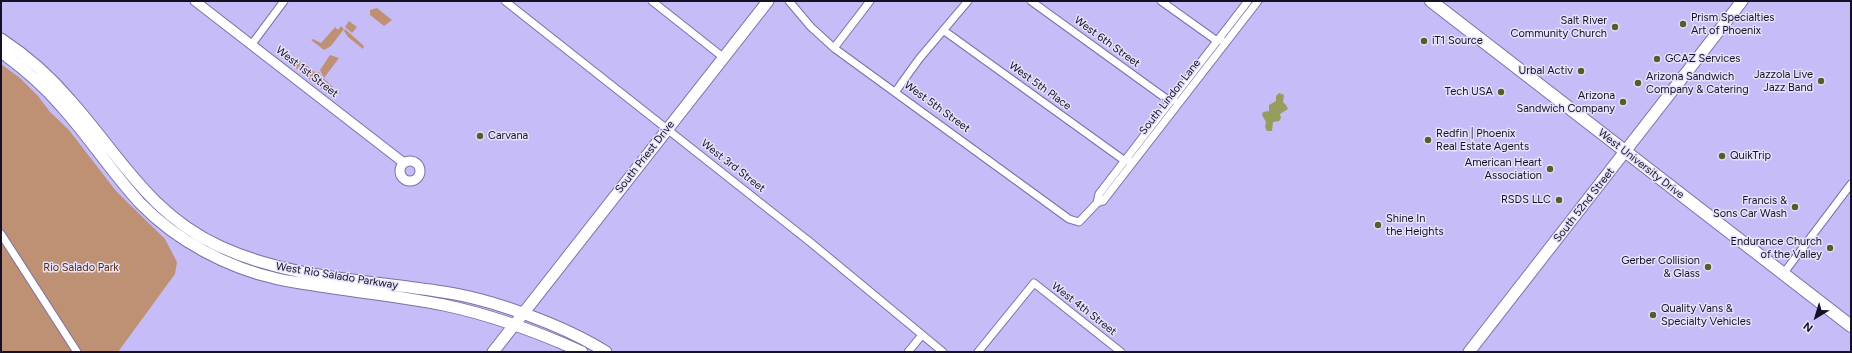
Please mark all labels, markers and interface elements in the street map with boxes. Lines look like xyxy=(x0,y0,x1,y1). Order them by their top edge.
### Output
place label: Prism Specialties Art of Phoenix xyxy=(1691,11,1774,37)
street label: West 6th Street xyxy=(1072,14,1142,70)
place label: Salt River Community Church xyxy=(1510,14,1607,40)
marker: Prism Specialties Art of Phoenix xyxy=(1678,19,1688,29)
marker: Salt River Community Church xyxy=(1610,22,1620,32)
place label: iT1 Source xyxy=(1432,34,1483,48)
marker: iT1 Source xyxy=(1419,36,1429,46)
street label: West 1st Street xyxy=(273,44,341,100)
place label: GCAZ Services xyxy=(1665,52,1740,66)
marker: GCAZ Services xyxy=(1652,54,1662,64)
street label: South Lindon Lane xyxy=(1137,57,1203,137)
street label: West 5th Place xyxy=(1006,59,1074,113)
place label: Urbal Activ xyxy=(1519,64,1573,78)
marker: Urbal Activ xyxy=(1576,66,1586,76)
place label: Jazzola Live Jazz Band xyxy=(1754,68,1813,94)
place label: Arizona Sandwich Company & Catering xyxy=(1646,70,1749,96)
marker: Jazzola Live Jazz Band xyxy=(1816,76,1826,86)
marker: Arizona Sandwich Company & Catering xyxy=(1633,78,1643,88)
street label: West 5th Street xyxy=(901,79,973,135)
place label: Tech USA xyxy=(1445,85,1493,99)
marker: Tech USA xyxy=(1496,87,1506,97)
place label: Arizona Sandwich Company xyxy=(1516,89,1615,115)
marker: Arizona Sandwich Company xyxy=(1618,97,1628,107)
street label: South Priest Drive xyxy=(613,118,677,196)
street label: West University Drive xyxy=(1595,126,1687,202)
place label: Redfin | Phoenix Real Estate Agents xyxy=(1436,127,1529,153)
place label: Carvana xyxy=(488,129,528,143)
marker: Carvana xyxy=(475,131,485,141)
marker: Redfin | Phoenix Real Estate Agents xyxy=(1423,135,1433,145)
street label: West 3rd Street xyxy=(698,137,768,195)
place label: QuikTrip xyxy=(1730,149,1771,163)
marker: QuikTrip xyxy=(1717,151,1727,161)
place label: American Heart Association xyxy=(1465,156,1542,182)
marker: American Heart Association xyxy=(1545,164,1555,174)
street label: South 52nd Street xyxy=(1551,165,1617,245)
place label: RSDS LLC xyxy=(1501,193,1551,207)
place label: Francis & Sons Car Wash xyxy=(1713,194,1787,220)
marker: RSDS LLC xyxy=(1554,195,1564,205)
marker: Francis & Sons Car Wash xyxy=(1790,202,1800,212)
place label: Shine In the Heights xyxy=(1386,212,1444,238)
marker: Shine In the Heights xyxy=(1373,220,1383,230)
place label: Endurance Church of the Valley xyxy=(1731,235,1822,261)
marker: Endurance Church of the Valley xyxy=(1825,243,1835,253)
place label: Gerber Collision & Glass xyxy=(1621,254,1700,280)
street label: West Rio Salado Parkway xyxy=(275,260,399,292)
park label: Rio Salado Park xyxy=(43,261,119,275)
marker: Gerber Collision & Glass xyxy=(1703,262,1713,272)
street label: West 4th Street xyxy=(1049,280,1119,338)
north arrow xyxy=(1796,297,1836,337)
place label: Quality Vans & Specialty Vehicles xyxy=(1661,302,1751,328)
marker: Quality Vans & Specialty Vehicles xyxy=(1648,310,1658,320)
text: N xyxy=(1801,319,1816,335)

